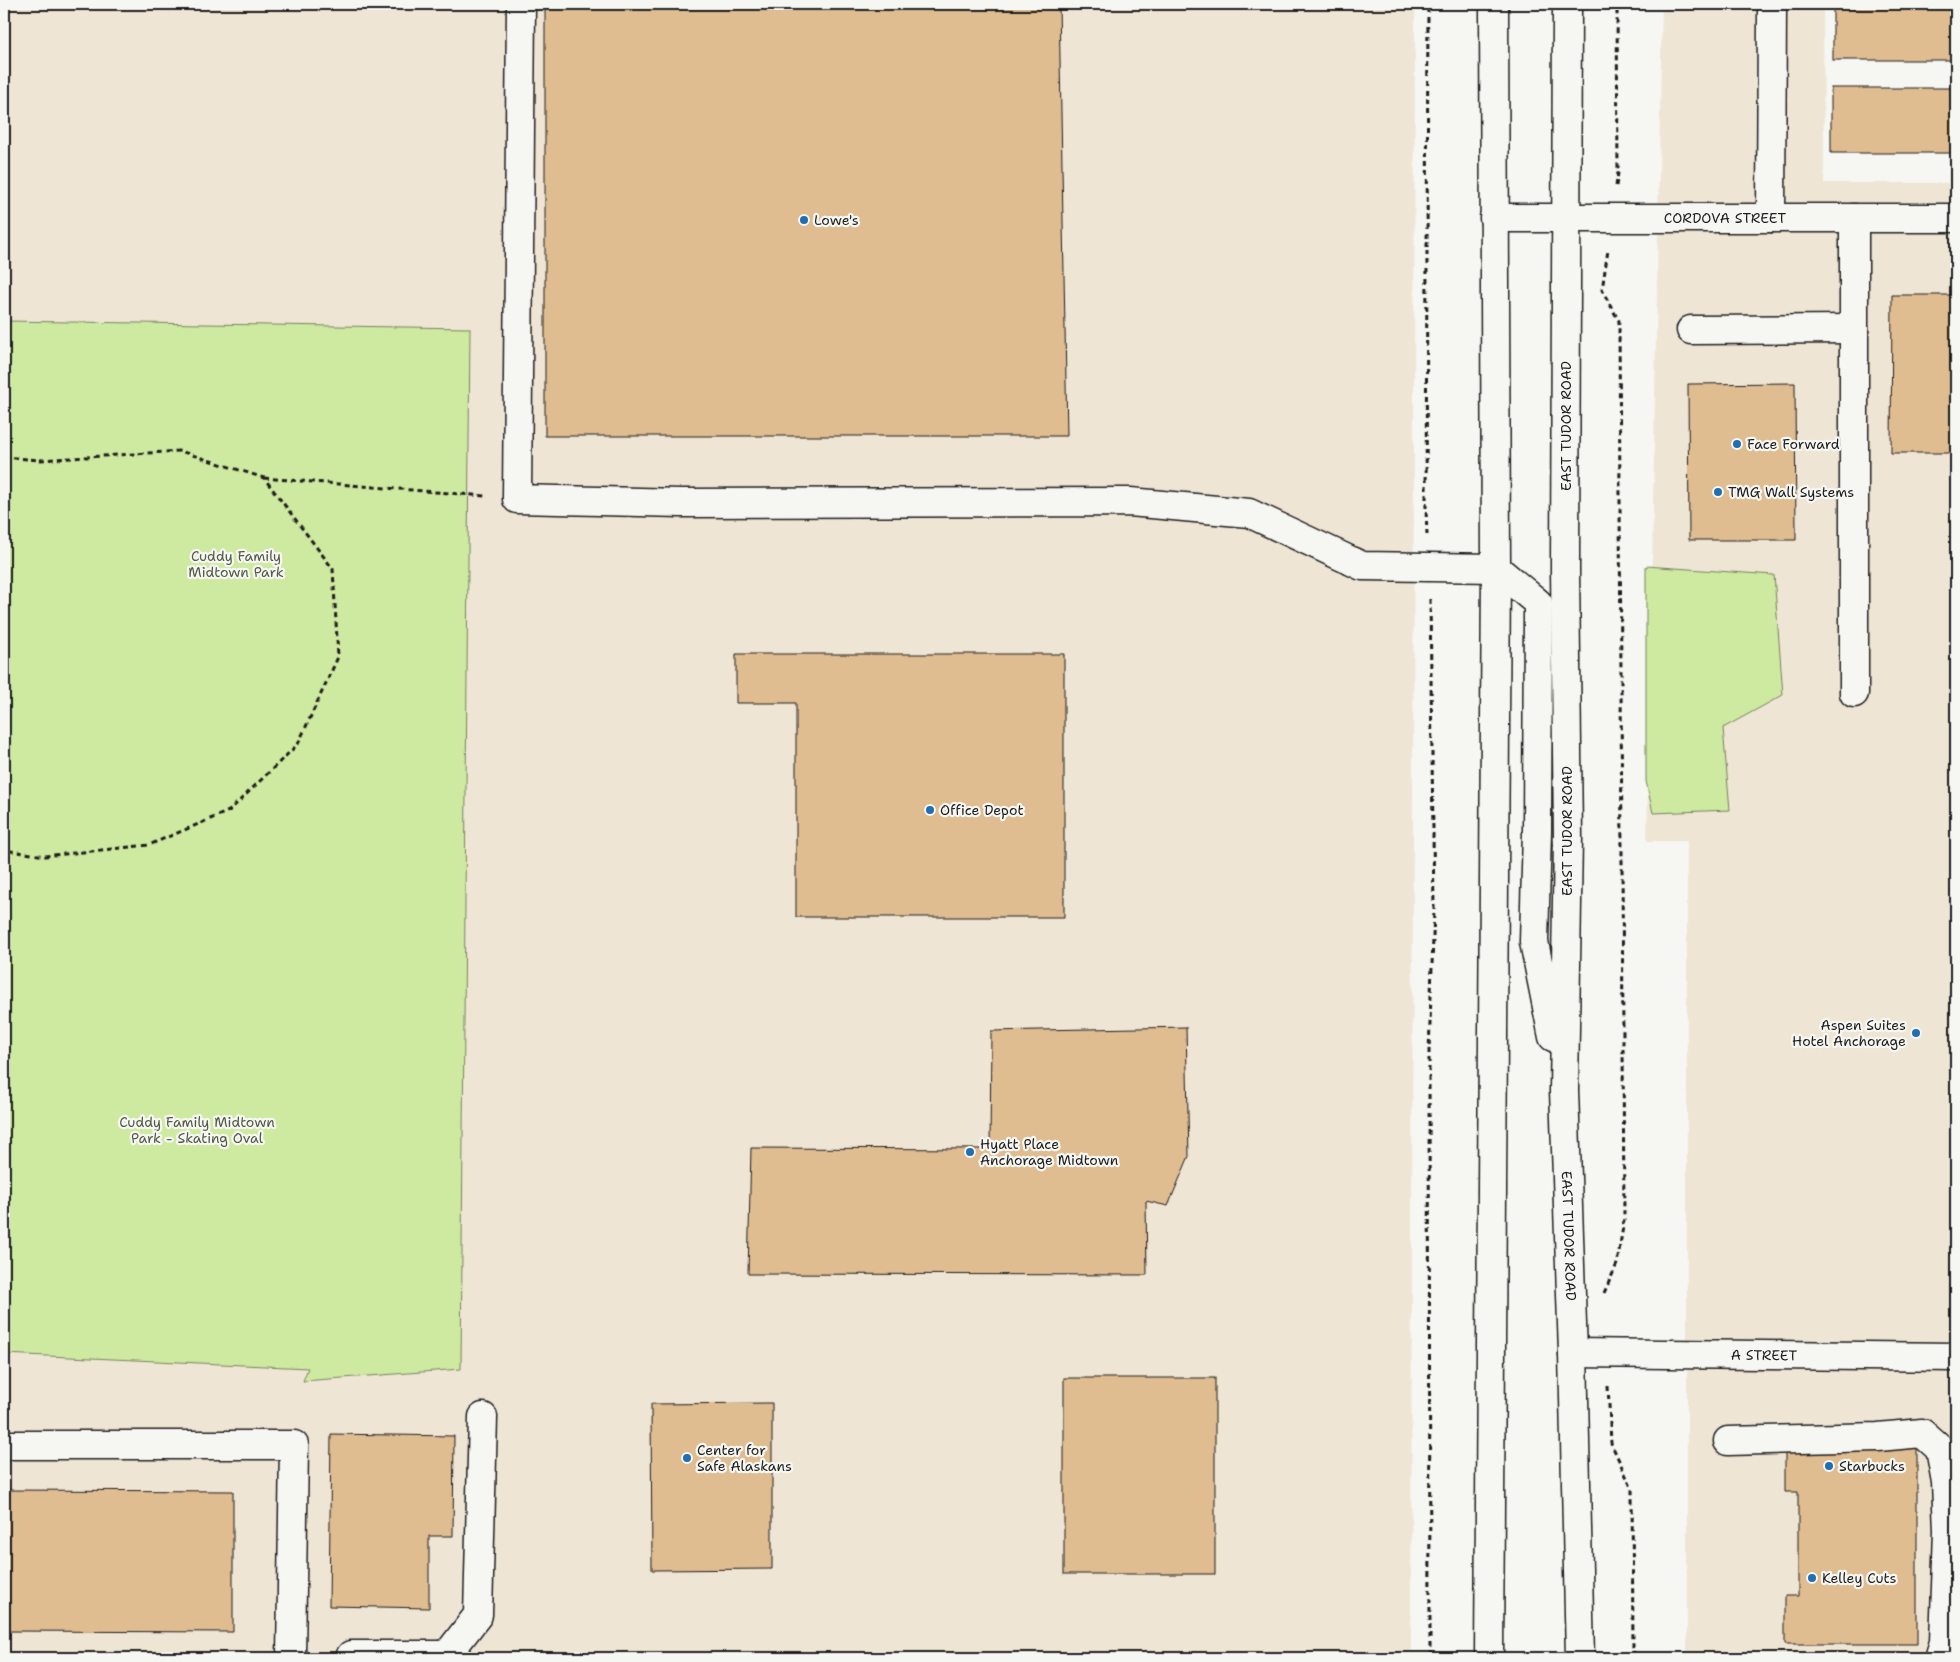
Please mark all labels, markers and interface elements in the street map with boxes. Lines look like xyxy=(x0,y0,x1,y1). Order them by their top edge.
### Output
street label: CORDOVA STREET xyxy=(1664,209,1786,227)
place label: Lowe's xyxy=(814,211,859,229)
marker: Lowe's xyxy=(798,214,810,226)
street label: EAST TUDOR ROAD xyxy=(1557,361,1575,491)
place label: Face Forward xyxy=(1747,435,1840,453)
marker: Face Forward xyxy=(1731,438,1743,450)
place label: TMG Wall Systems xyxy=(1728,483,1854,501)
marker: TMG Wall Systems xyxy=(1712,486,1724,498)
park label: Cuddy Family Midtown Park xyxy=(188,547,284,581)
street label: EAST TUDOR ROAD xyxy=(1558,766,1576,896)
place label: Office Depot xyxy=(940,801,1024,819)
marker: Office Depot xyxy=(924,804,936,816)
place label: Aspen Suites Hotel Anchorage xyxy=(1792,1016,1906,1050)
marker: Aspen Suites Hotel Anchorage xyxy=(1910,1027,1922,1039)
park label: Cuddy Family Midtown Park - Skating Oval xyxy=(119,1113,275,1147)
place label: Hyatt Place Anchorage Midtown xyxy=(980,1135,1119,1169)
marker: Hyatt Place Anchorage Midtown xyxy=(964,1146,976,1158)
street label: EAST TUDOR ROAD xyxy=(1558,1170,1580,1301)
street label: A STREET xyxy=(1731,1346,1798,1364)
place label: Center for Safe Alaskans xyxy=(697,1441,792,1475)
marker: Center for Safe Alaskans xyxy=(681,1452,693,1464)
place label: Starbucks xyxy=(1839,1457,1905,1475)
marker: Starbucks xyxy=(1823,1460,1835,1472)
place label: Kelley Cuts xyxy=(1822,1569,1897,1587)
marker: Kelley Cuts xyxy=(1806,1572,1818,1584)

